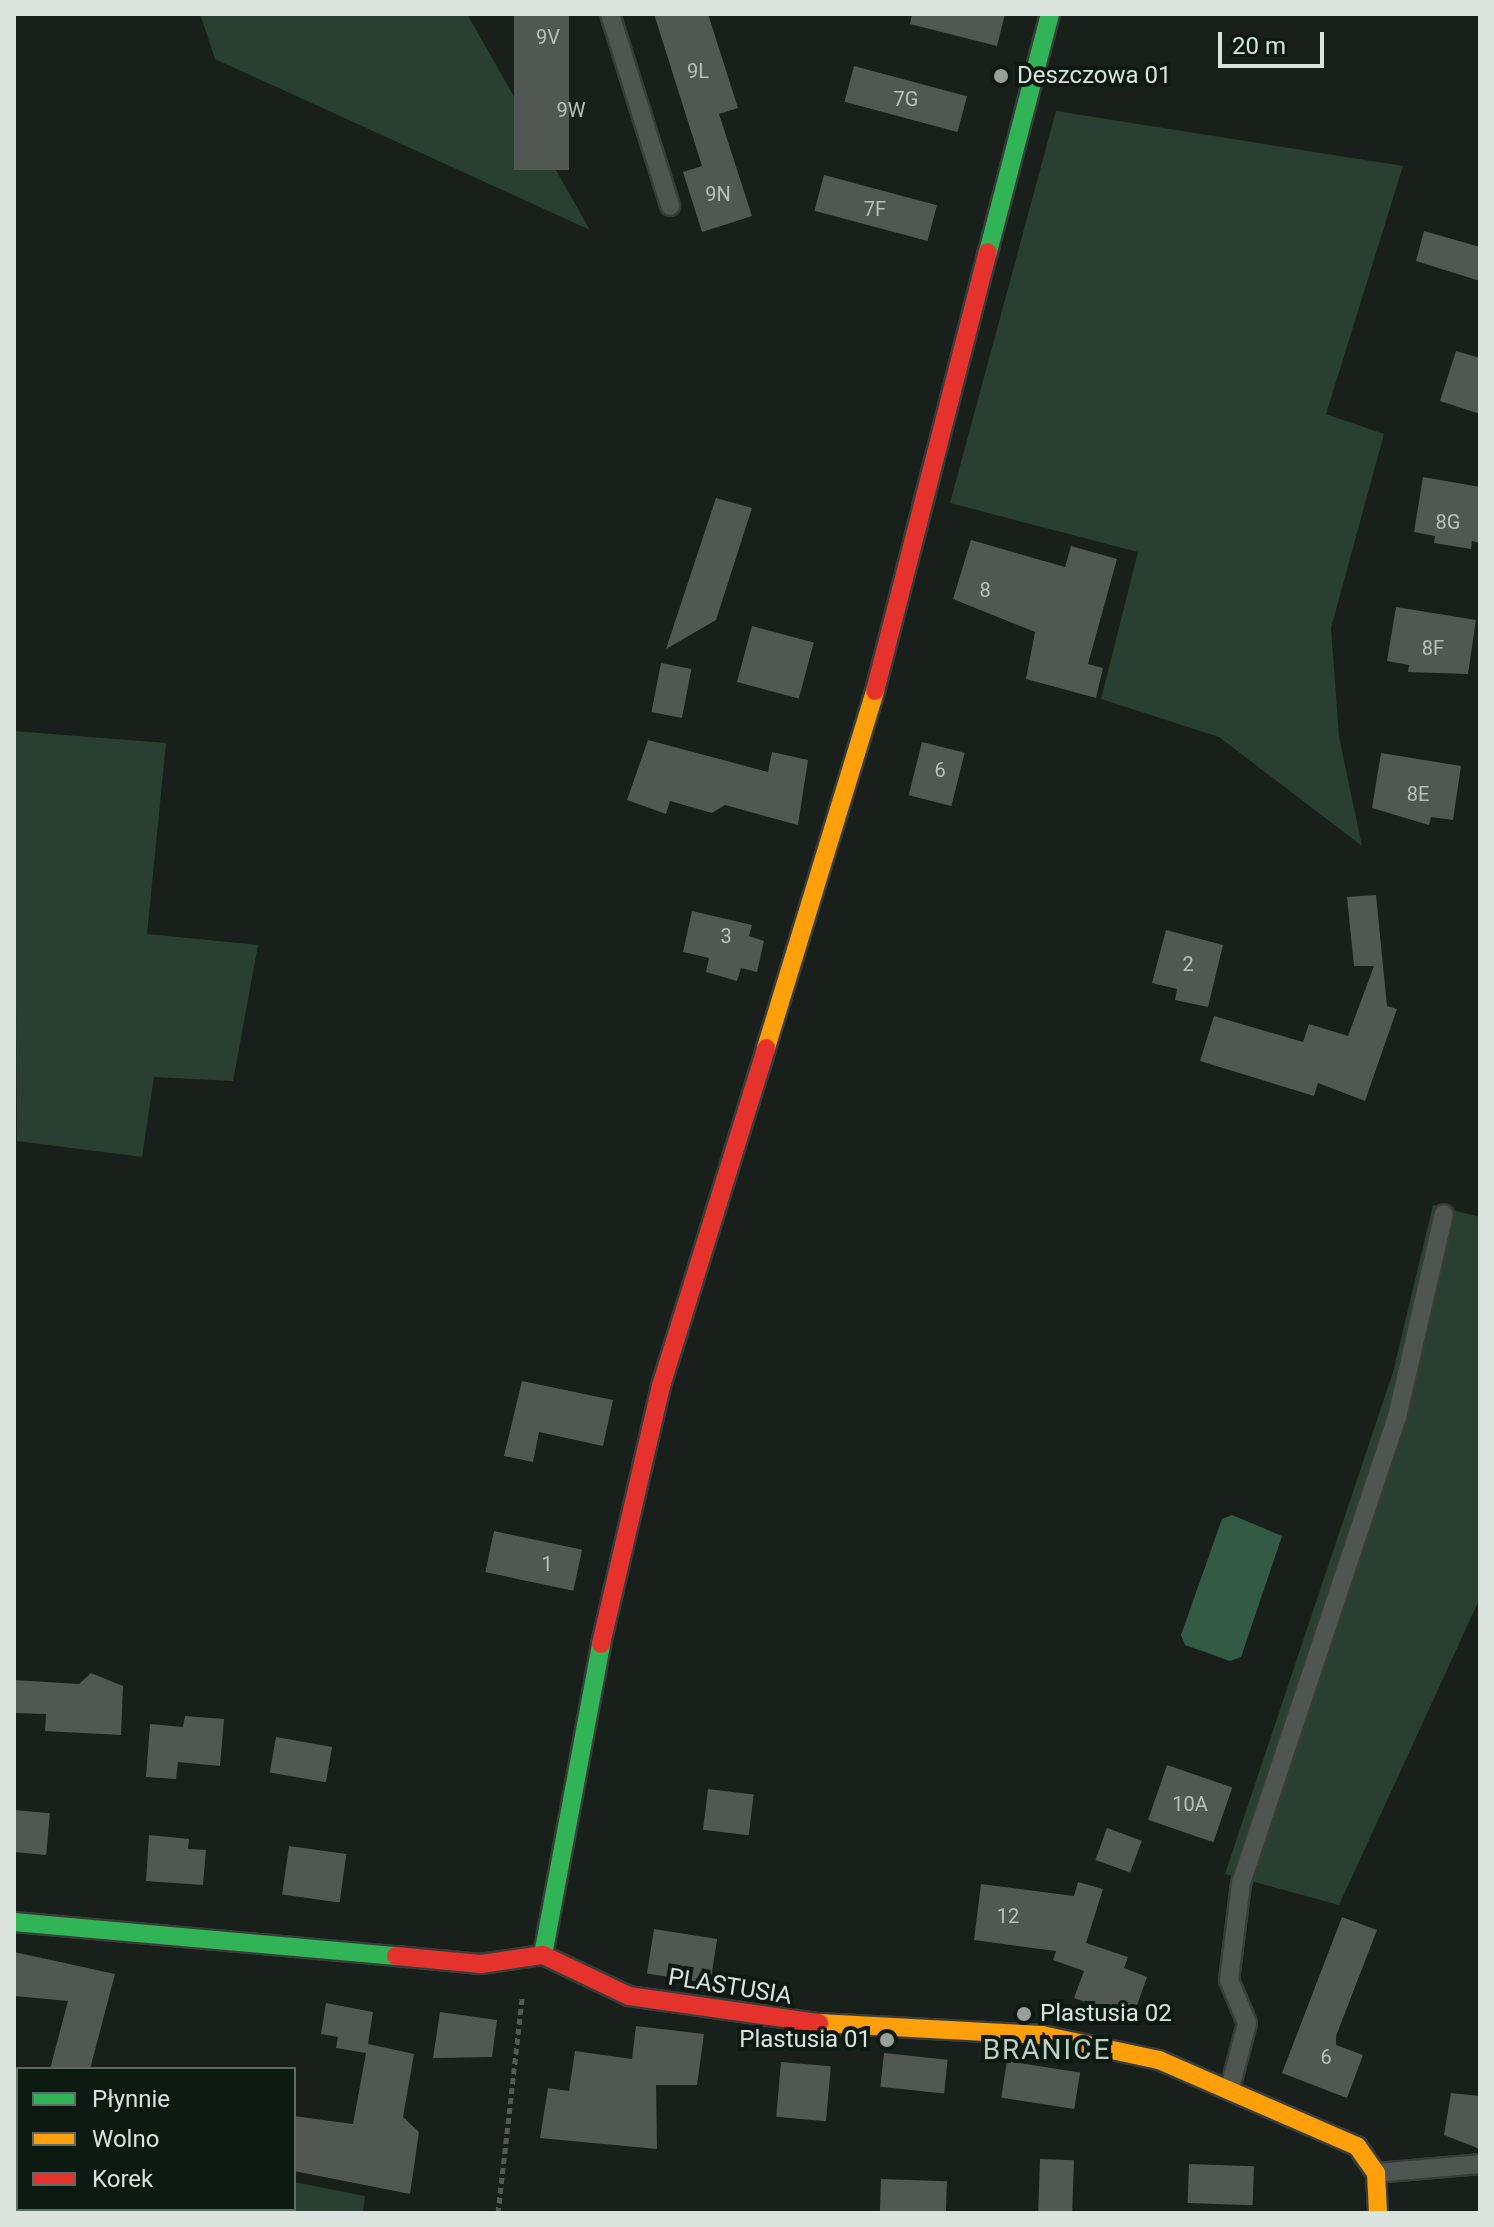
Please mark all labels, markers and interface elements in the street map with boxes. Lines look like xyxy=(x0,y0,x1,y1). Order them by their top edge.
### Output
scale bar xyxy=(1222,16,1328,66)
house number: 9V xyxy=(536,25,560,49)
text: 20 m xyxy=(1232,32,1286,60)
house number: 9L xyxy=(687,59,709,83)
place label: Deszczowa 01 xyxy=(1017,62,1172,90)
marker: Deszczowa 01 xyxy=(992,67,1010,85)
house number: 7G xyxy=(894,87,918,111)
house number: 9W xyxy=(557,98,585,122)
house number: 9N xyxy=(705,182,731,206)
house number: 7F xyxy=(864,197,886,221)
house number: 8G xyxy=(1436,510,1460,534)
house number: 8 xyxy=(979,578,991,602)
house number: 8F xyxy=(1422,636,1444,660)
house number: 6 xyxy=(934,758,946,782)
house number: 8E xyxy=(1407,782,1429,806)
house number: 3 xyxy=(720,924,732,948)
house number: 2 xyxy=(1182,952,1194,976)
house number: 1 xyxy=(541,1552,553,1576)
house number: 10A xyxy=(1172,1792,1208,1816)
house number: 12 xyxy=(997,1904,1019,1928)
street label: PLASTUSIA xyxy=(666,1963,794,2011)
place label: Plastusia 02 xyxy=(1040,2000,1172,2028)
marker: Plastusia 02 xyxy=(1015,2005,1033,2023)
place label: Plastusia 01 xyxy=(739,2026,871,2054)
marker: Plastusia 01 xyxy=(878,2031,896,2049)
district label: BRANICE xyxy=(983,2033,1111,2067)
house number: 6 xyxy=(1320,2045,1332,2069)
legend xyxy=(16,2067,296,2211)
text: Płynnie xyxy=(92,2085,170,2113)
text: Wolno xyxy=(92,2125,159,2153)
text: Korek xyxy=(92,2165,153,2193)

